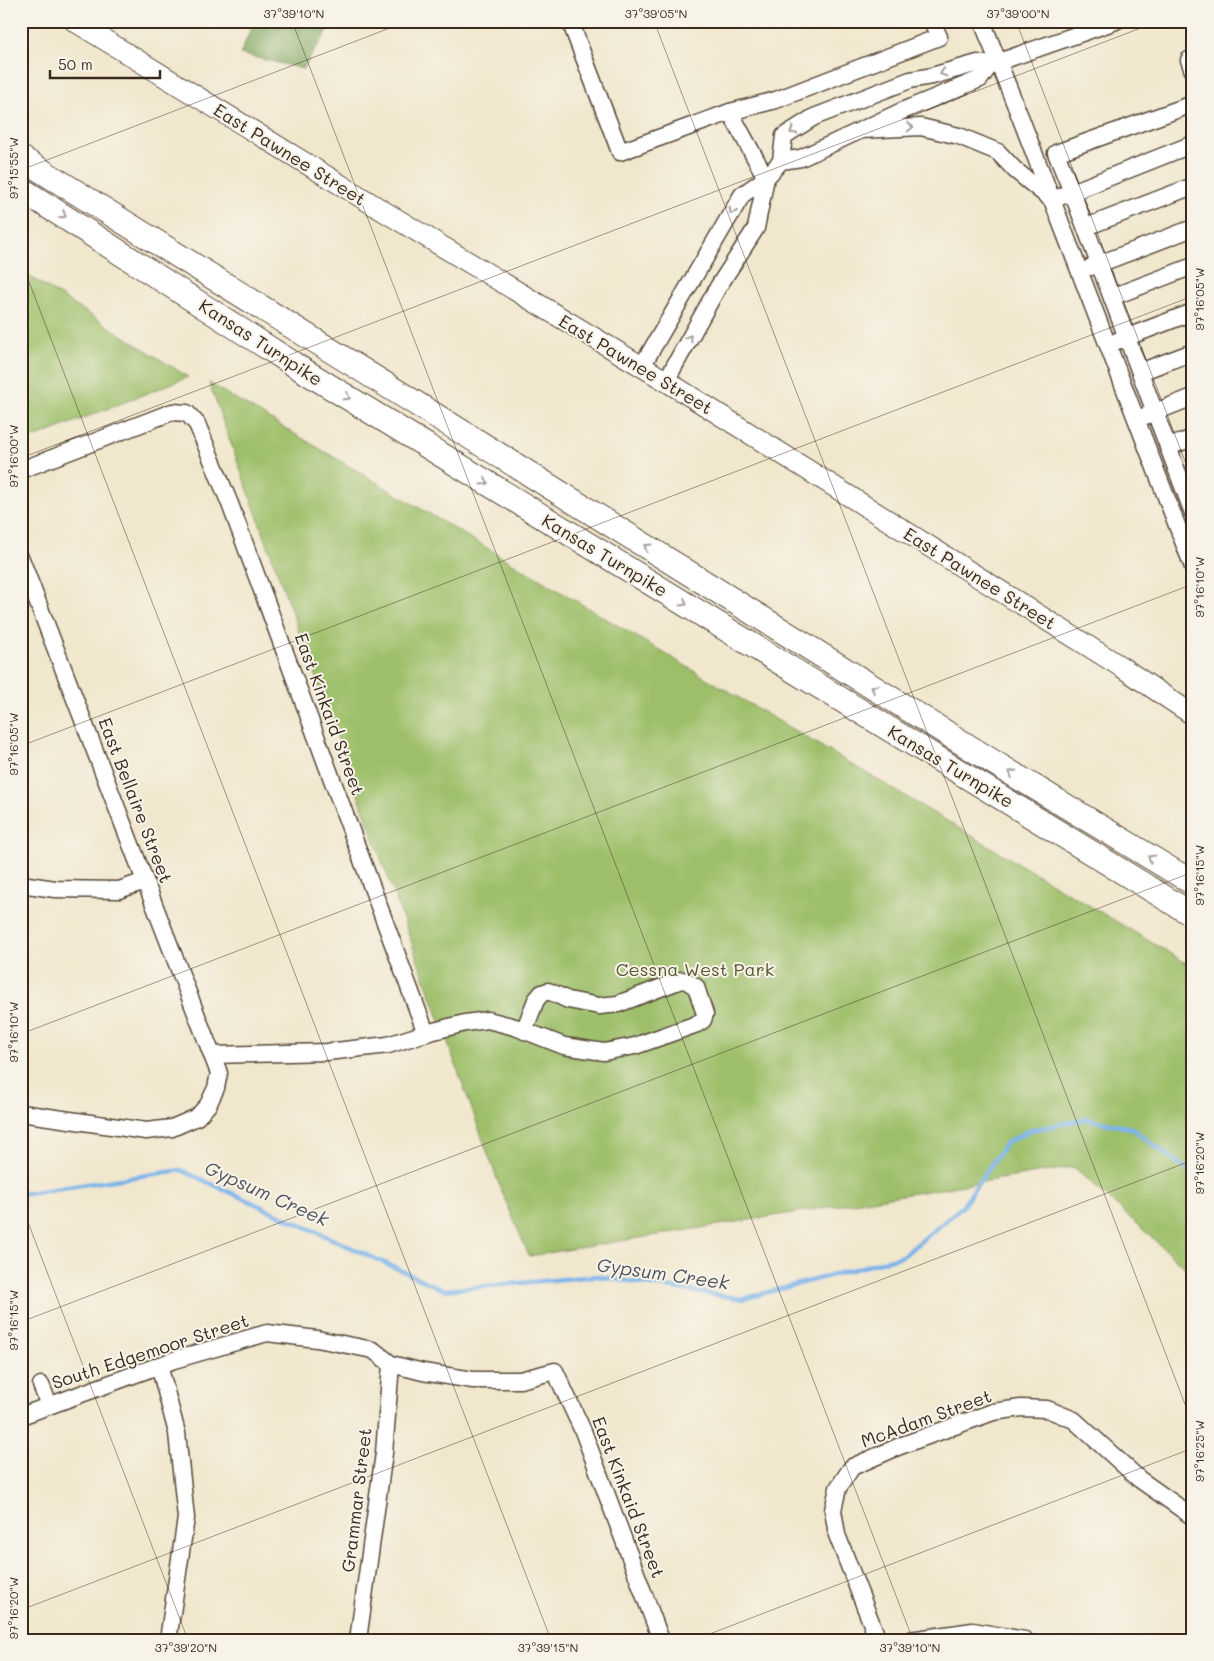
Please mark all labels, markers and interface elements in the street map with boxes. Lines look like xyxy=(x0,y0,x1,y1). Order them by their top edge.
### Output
text: 37°39'10"N xyxy=(264,5,324,21)
text: 37°39'05"N xyxy=(625,5,687,21)
text: 37°39'00"N xyxy=(986,5,1050,21)
scale bar xyxy=(50,48,160,80)
text: 50 m xyxy=(58,54,93,74)
one-way arrow xyxy=(940,67,948,77)
street label: East Pawnee Street xyxy=(209,97,371,211)
one-way arrow xyxy=(906,122,914,133)
one-way arrow xyxy=(789,124,798,134)
text: 97°15'55"W xyxy=(5,137,21,199)
one-way arrow xyxy=(729,206,739,215)
one-way arrow xyxy=(57,209,66,219)
text: 97°16'05"W xyxy=(1191,268,1207,330)
street label: Kansas Turnpike xyxy=(195,293,327,391)
street label: East Pawnee Street xyxy=(555,309,717,419)
one-way arrow xyxy=(683,334,693,343)
one-way arrow xyxy=(341,391,350,400)
text: 97°16'00"W xyxy=(5,424,21,488)
one-way arrow xyxy=(480,475,489,485)
street label: Kansas Turnpike xyxy=(538,508,672,602)
street label: East Pawnee Street xyxy=(899,521,1061,635)
one-way arrow xyxy=(643,543,652,553)
text: 97°16'10"W xyxy=(1191,556,1207,618)
one-way arrow xyxy=(678,597,687,607)
street label: East Kinkaid Street xyxy=(289,630,371,798)
one-way arrow xyxy=(871,684,880,694)
text: 97°16'05"W xyxy=(5,713,21,775)
street label: East Bellaire Street xyxy=(93,714,179,886)
street label: Kansas Turnpike xyxy=(884,719,1018,813)
one-way arrow xyxy=(1009,770,1018,780)
text: 97°16'15"W xyxy=(1191,845,1207,905)
one-way arrow xyxy=(1148,855,1157,864)
park label: Cessna West Park xyxy=(616,957,774,981)
text: 97°16'10"W xyxy=(5,1001,21,1063)
text: 97°16'20"W xyxy=(1191,1132,1207,1194)
water label: Gypsum Creek xyxy=(201,1154,334,1232)
water label: Gypsum Creek xyxy=(595,1251,732,1295)
text: 97°16'15"W xyxy=(5,1290,21,1350)
street label: South Edgemoor Street xyxy=(49,1308,251,1394)
street label: McAdam Street xyxy=(857,1383,995,1453)
street label: East Kinkaid Street xyxy=(587,1413,671,1581)
text: 97°16'25"W xyxy=(1191,1420,1207,1482)
street label: Grammar Street xyxy=(335,1426,377,1574)
text: 97°16'20"W xyxy=(5,1577,21,1639)
text: 37°39'20"N xyxy=(155,1639,217,1655)
text: 37°39'15"N xyxy=(518,1639,578,1655)
text: 37°39'10"N xyxy=(880,1639,940,1655)

